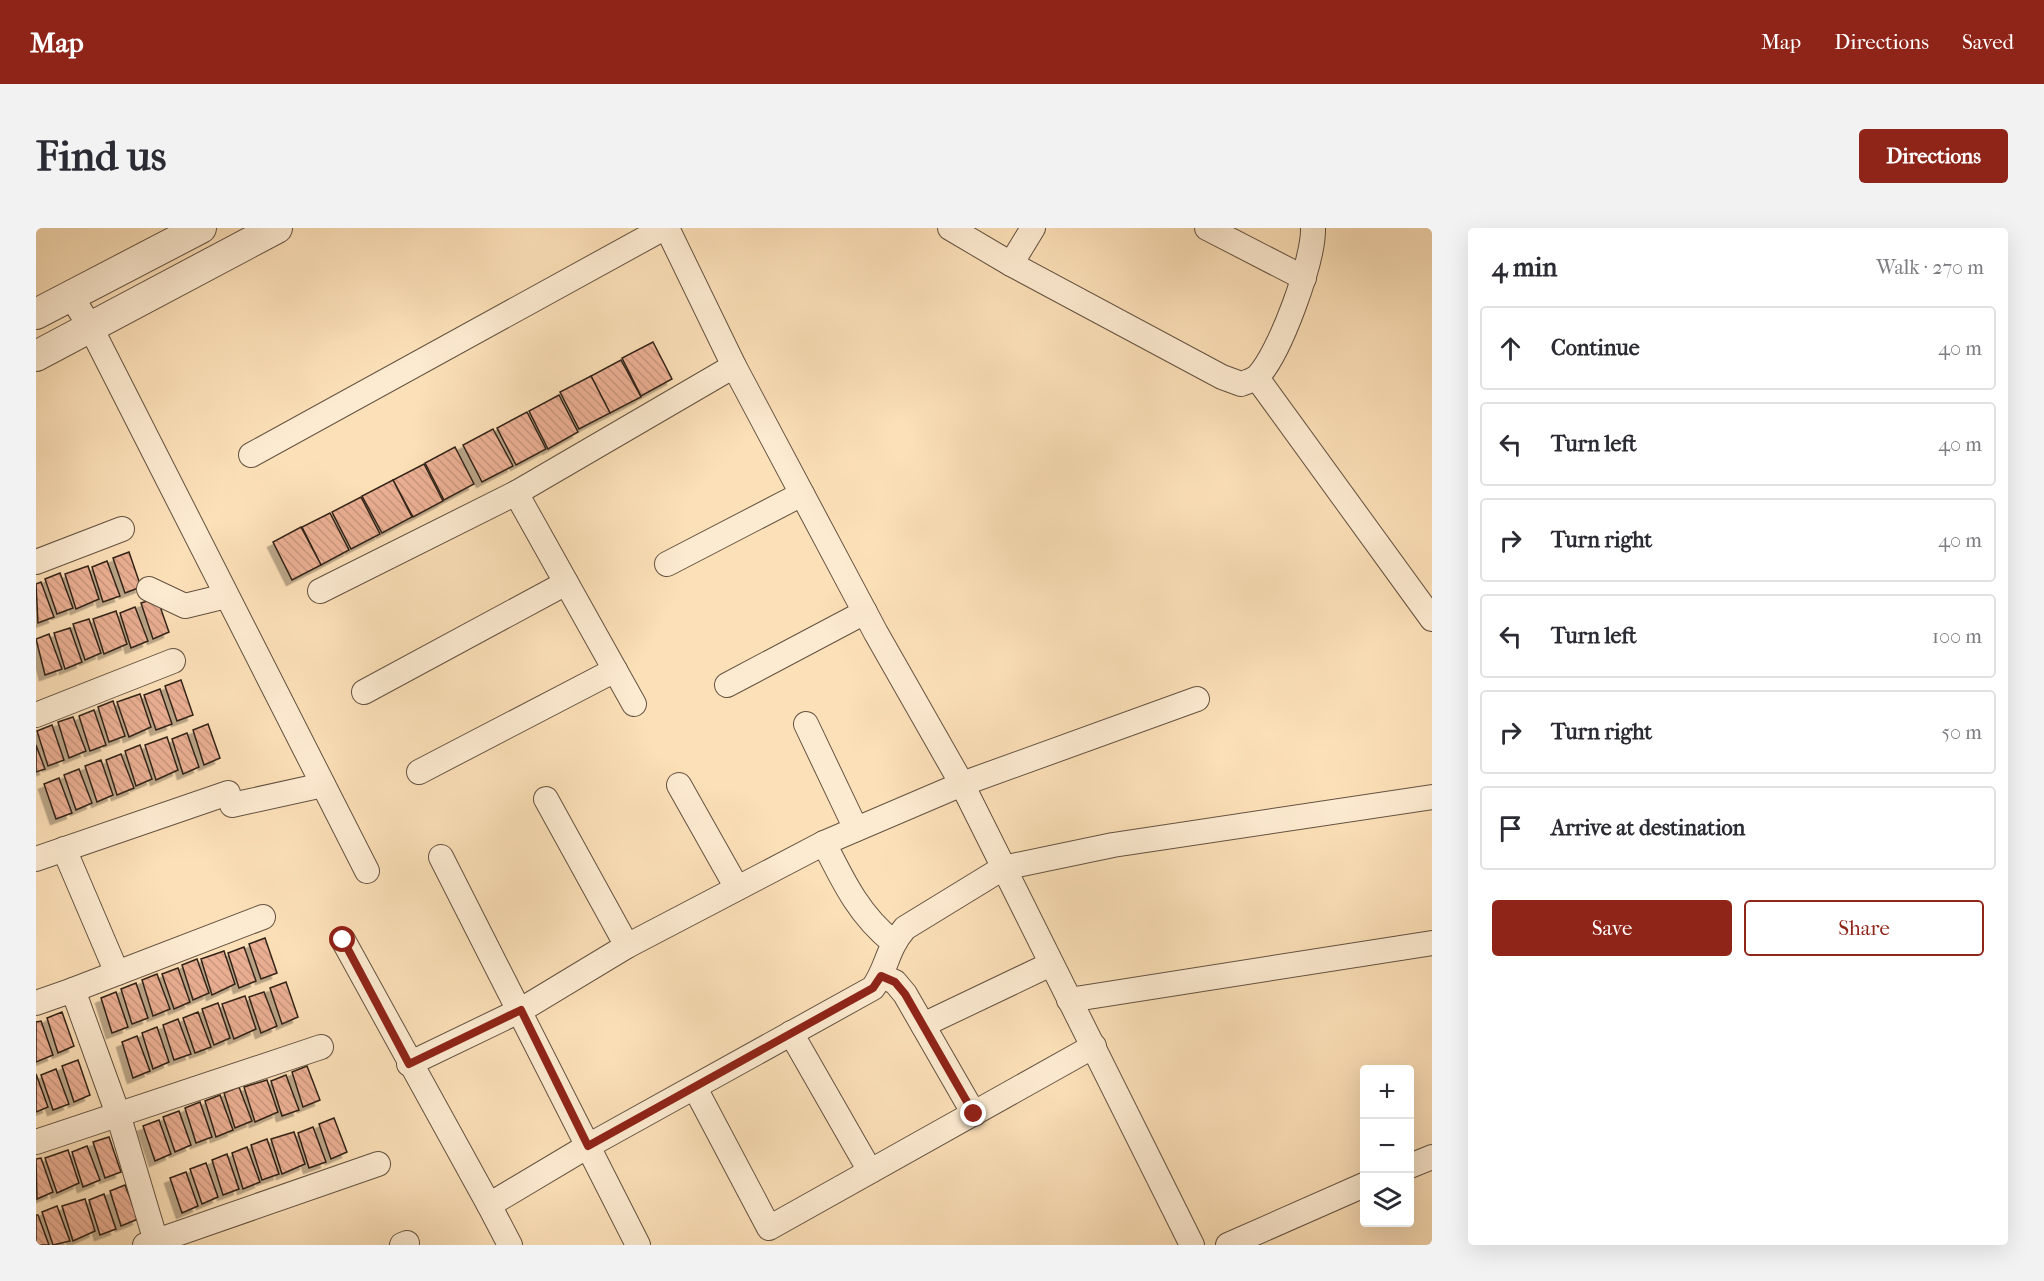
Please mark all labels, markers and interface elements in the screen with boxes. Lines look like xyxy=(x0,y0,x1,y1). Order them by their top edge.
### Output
text: Map xyxy=(30,26,84,59)
text: Map xyxy=(1761,30,1801,54)
text: Directions xyxy=(1834,30,1929,54)
text: Saved xyxy=(1962,30,2014,54)
button: Directions xyxy=(1859,129,2008,183)
text: Find us xyxy=(36,132,166,181)
text: 4 min xyxy=(1492,252,1557,283)
text: Walk · 270 m xyxy=(1876,256,1984,279)
icon: ahead xyxy=(1494,332,1527,365)
text: Continue xyxy=(1551,335,1640,361)
text: 40 m xyxy=(1938,337,1982,360)
icon: left xyxy=(1494,428,1527,461)
text: Turn left xyxy=(1551,431,1637,457)
text: 40 m xyxy=(1938,433,1982,456)
icon: right xyxy=(1494,524,1527,557)
text: Turn right xyxy=(1551,527,1652,553)
text: 40 m xyxy=(1938,529,1982,552)
icon: left xyxy=(1494,620,1527,653)
text: Turn left xyxy=(1551,623,1637,649)
text: 100 m xyxy=(1932,625,1982,648)
icon: right xyxy=(1494,716,1527,749)
text: Turn right xyxy=(1551,719,1652,745)
text: 50 m xyxy=(1941,721,1982,744)
icon: arrive xyxy=(1494,812,1527,845)
text: Arrive at destination xyxy=(1551,815,1745,841)
button: Save xyxy=(1492,900,1732,956)
button: Share xyxy=(1744,900,1984,956)
route start xyxy=(329,926,355,952)
map controls xyxy=(1360,1065,1414,1227)
button: + xyxy=(1360,1065,1414,1119)
route end xyxy=(960,1100,986,1126)
button: − xyxy=(1360,1119,1414,1173)
button: layers xyxy=(1360,1173,1414,1227)

